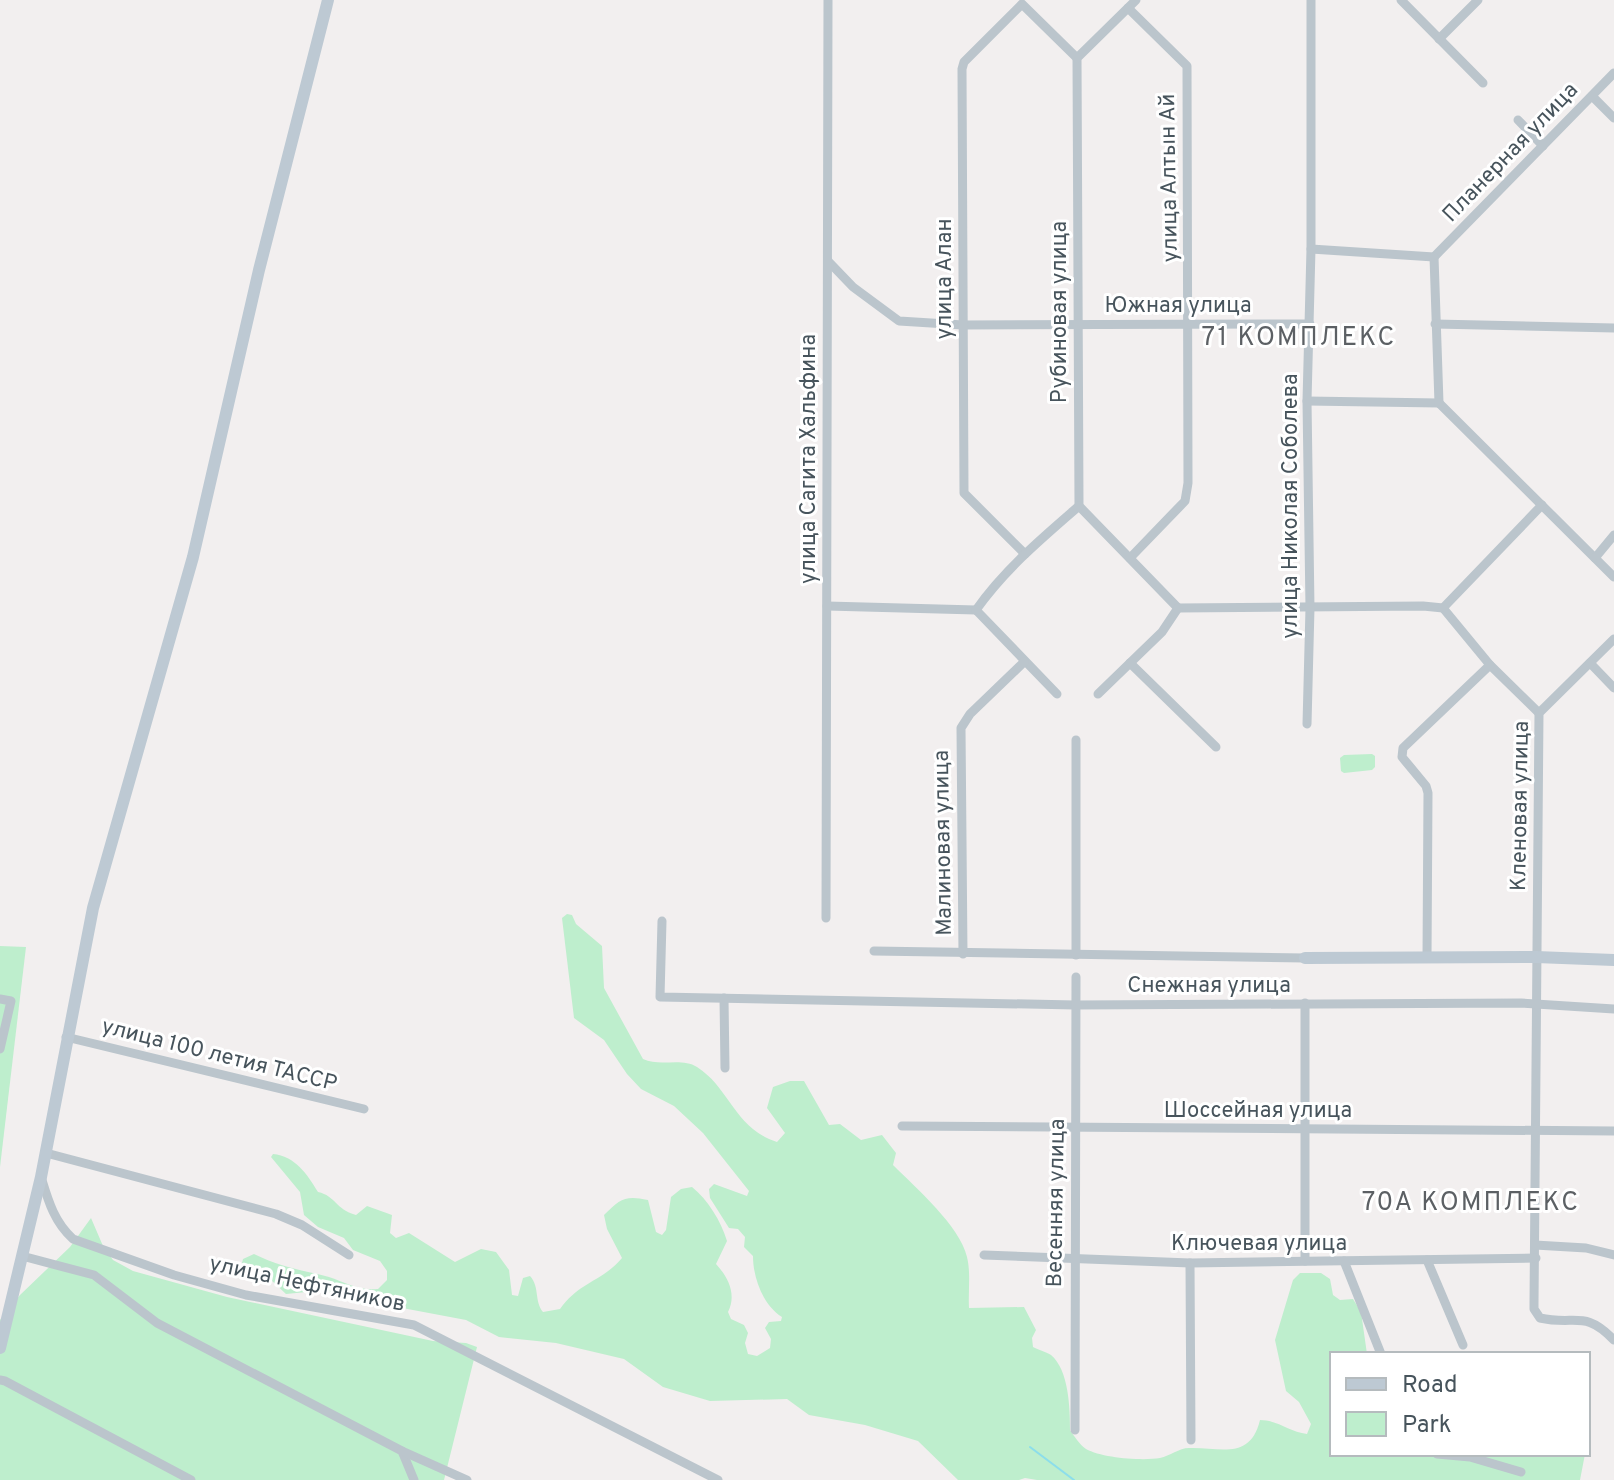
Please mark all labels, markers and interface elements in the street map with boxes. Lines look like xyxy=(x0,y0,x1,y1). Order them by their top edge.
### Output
street label: Планерная улица xyxy=(1437,78,1585,228)
street label: улица Алтын Ай xyxy=(1155,93,1185,263)
street label: улица Алан xyxy=(932,219,959,339)
street label: Рубиновая улица xyxy=(1047,221,1074,403)
street label: Южная улица xyxy=(1104,293,1252,320)
district label: 71 КОМПЛЕКС xyxy=(1202,322,1396,355)
street label: улица Сагита Хальфина xyxy=(796,334,823,584)
street label: улица Николая Соболева xyxy=(1278,373,1305,639)
street label: Кленовая улица xyxy=(1506,721,1536,891)
street label: Малиновая улица xyxy=(929,750,959,936)
street label: Снежная улица xyxy=(1127,973,1291,1000)
street label: улица 100 летия ТАССР xyxy=(98,1014,340,1098)
street label: Шоссейная улица xyxy=(1164,1098,1352,1125)
street label: Весенняя улица xyxy=(1042,1118,1072,1288)
district label: 70А КОМПЛЕКС xyxy=(1362,1187,1580,1220)
street label: Ключевая улица xyxy=(1171,1231,1347,1258)
street label: улица Нефтяников xyxy=(207,1251,407,1319)
legend xyxy=(1330,1352,1590,1456)
text: Road xyxy=(1402,1371,1458,1401)
text: Park xyxy=(1402,1411,1452,1441)

